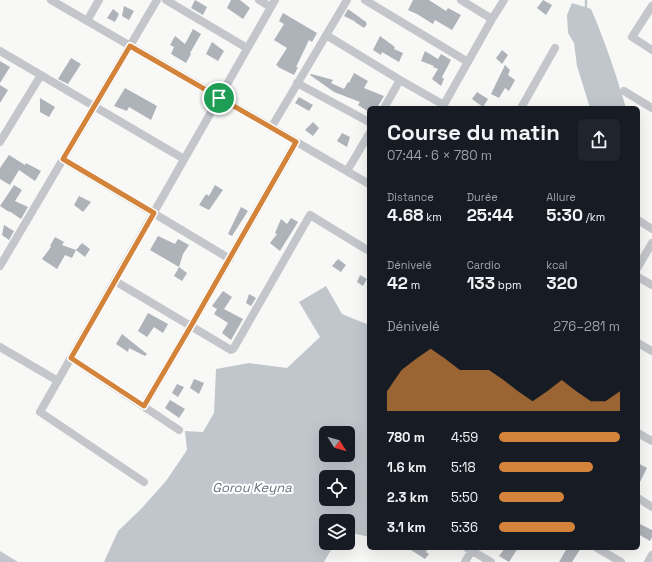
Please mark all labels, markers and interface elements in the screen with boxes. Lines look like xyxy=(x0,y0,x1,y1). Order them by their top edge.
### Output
pin xyxy=(202,81,236,115)
icon: arrive xyxy=(208,87,230,109)
text: Course du matin xyxy=(387,118,560,146)
button: share xyxy=(578,119,620,161)
text: 07:44 · 6 × 780 m xyxy=(387,147,492,164)
text: Distance xyxy=(387,190,434,204)
text: Durée xyxy=(467,190,498,204)
text: Allure xyxy=(546,190,576,204)
text: 4.68 xyxy=(387,204,423,226)
text: 25:44 xyxy=(467,204,514,226)
text: 5:30 xyxy=(546,204,583,226)
text: km xyxy=(423,210,442,224)
text: /km xyxy=(583,210,605,224)
text: Dénivelé xyxy=(387,258,432,272)
text: Cardio xyxy=(467,258,501,272)
text: kcal xyxy=(546,258,568,272)
text: 42 xyxy=(387,272,408,294)
text: 133 xyxy=(467,272,495,294)
text: 320 xyxy=(546,272,578,294)
text: m xyxy=(408,278,420,292)
text: bpm xyxy=(495,278,521,292)
text: Dénivelé xyxy=(387,318,440,335)
text: 276–281 m xyxy=(553,318,620,335)
north arrow xyxy=(319,426,355,462)
map controls xyxy=(319,426,355,550)
text: 780 m xyxy=(387,429,425,446)
text: 4:59 xyxy=(451,429,478,446)
text: 1.6 km xyxy=(387,459,426,476)
text: 5:18 xyxy=(451,459,476,476)
button: locate xyxy=(319,470,355,506)
water label: Gorou Keyna xyxy=(212,479,292,496)
text: 2.3 km xyxy=(387,489,428,506)
text: 5:50 xyxy=(451,489,478,506)
button: layers xyxy=(319,514,355,550)
text: 3.1 km xyxy=(387,519,426,536)
text: 5:36 xyxy=(451,519,478,536)

